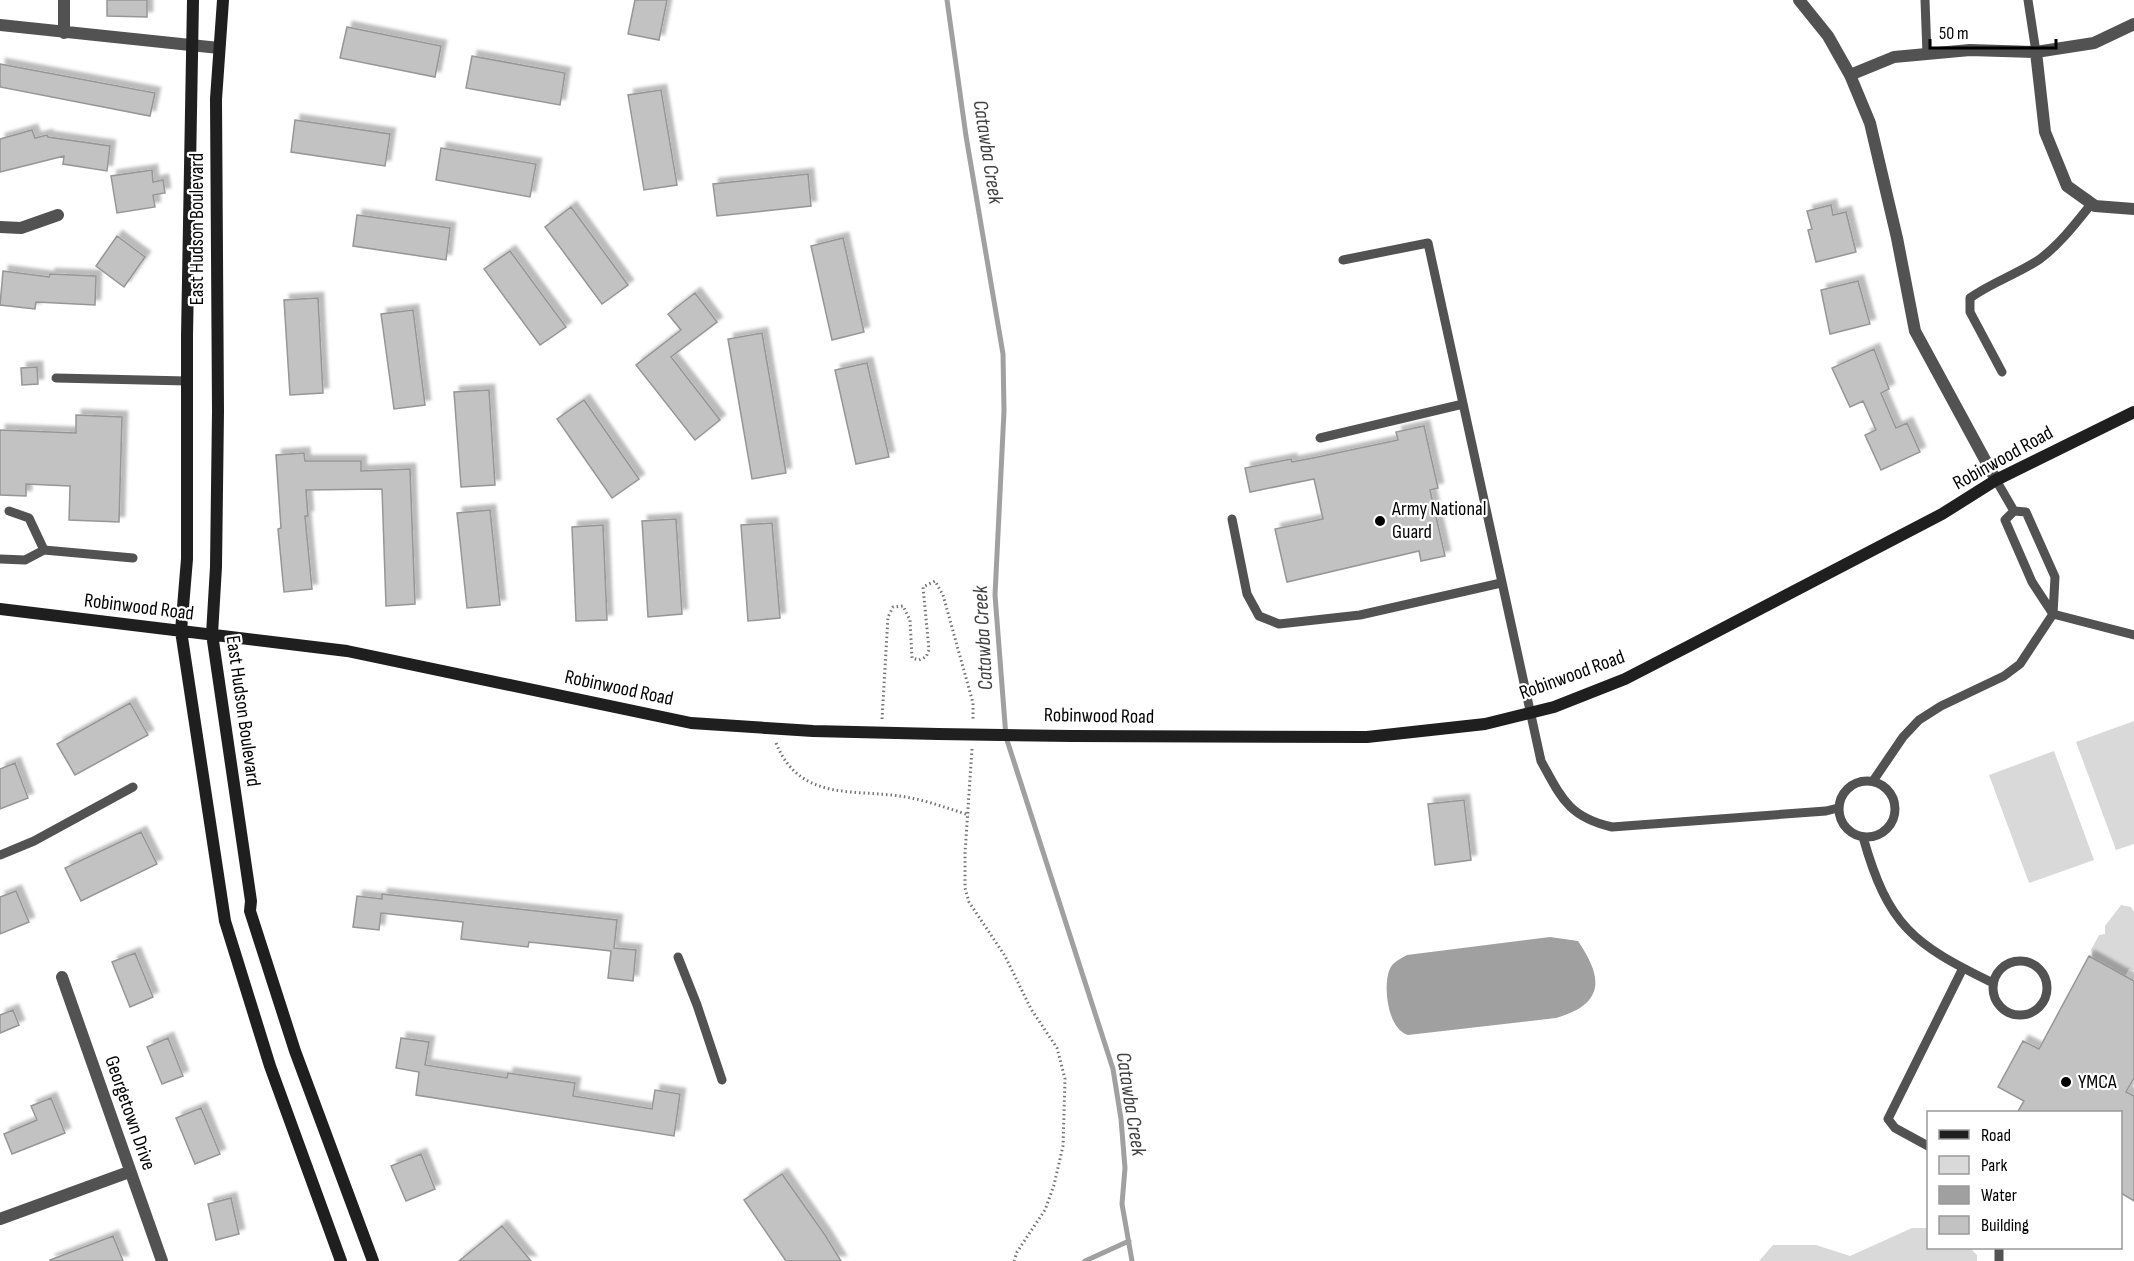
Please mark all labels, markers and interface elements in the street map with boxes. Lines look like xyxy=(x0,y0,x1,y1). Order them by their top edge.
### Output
scale bar xyxy=(1930,12,2056,50)
text: 50 m xyxy=(1939,23,1969,44)
water label: Catawba Creek xyxy=(967,98,1009,207)
street label: East Hudson Boulevard xyxy=(185,153,209,305)
street label: Robinwood Road xyxy=(1949,421,2057,495)
place label: Army National Guard xyxy=(1391,497,1486,544)
marker: Army National Guard xyxy=(1373,514,1387,528)
water label: Catawba Creek xyxy=(968,584,998,691)
street label: Robinwood Road xyxy=(83,588,195,626)
street label: East Hudson Boulevard xyxy=(221,634,265,788)
street label: Robinwood Road xyxy=(1516,645,1628,705)
street label: Robinwood Road xyxy=(562,665,676,711)
street label: Robinwood Road xyxy=(1044,703,1154,729)
water label: Catawba Creek xyxy=(1110,1050,1152,1159)
street label: Georgetown Drive xyxy=(99,1053,161,1173)
place label: YMCA xyxy=(2078,1070,2117,1094)
marker: YMCA xyxy=(2059,1075,2073,1089)
legend xyxy=(1927,1111,2122,1249)
text: Road xyxy=(1981,1125,2011,1146)
text: Park xyxy=(1981,1155,2007,1176)
text: Water xyxy=(1981,1185,2017,1206)
text: Building xyxy=(1981,1215,2029,1236)

